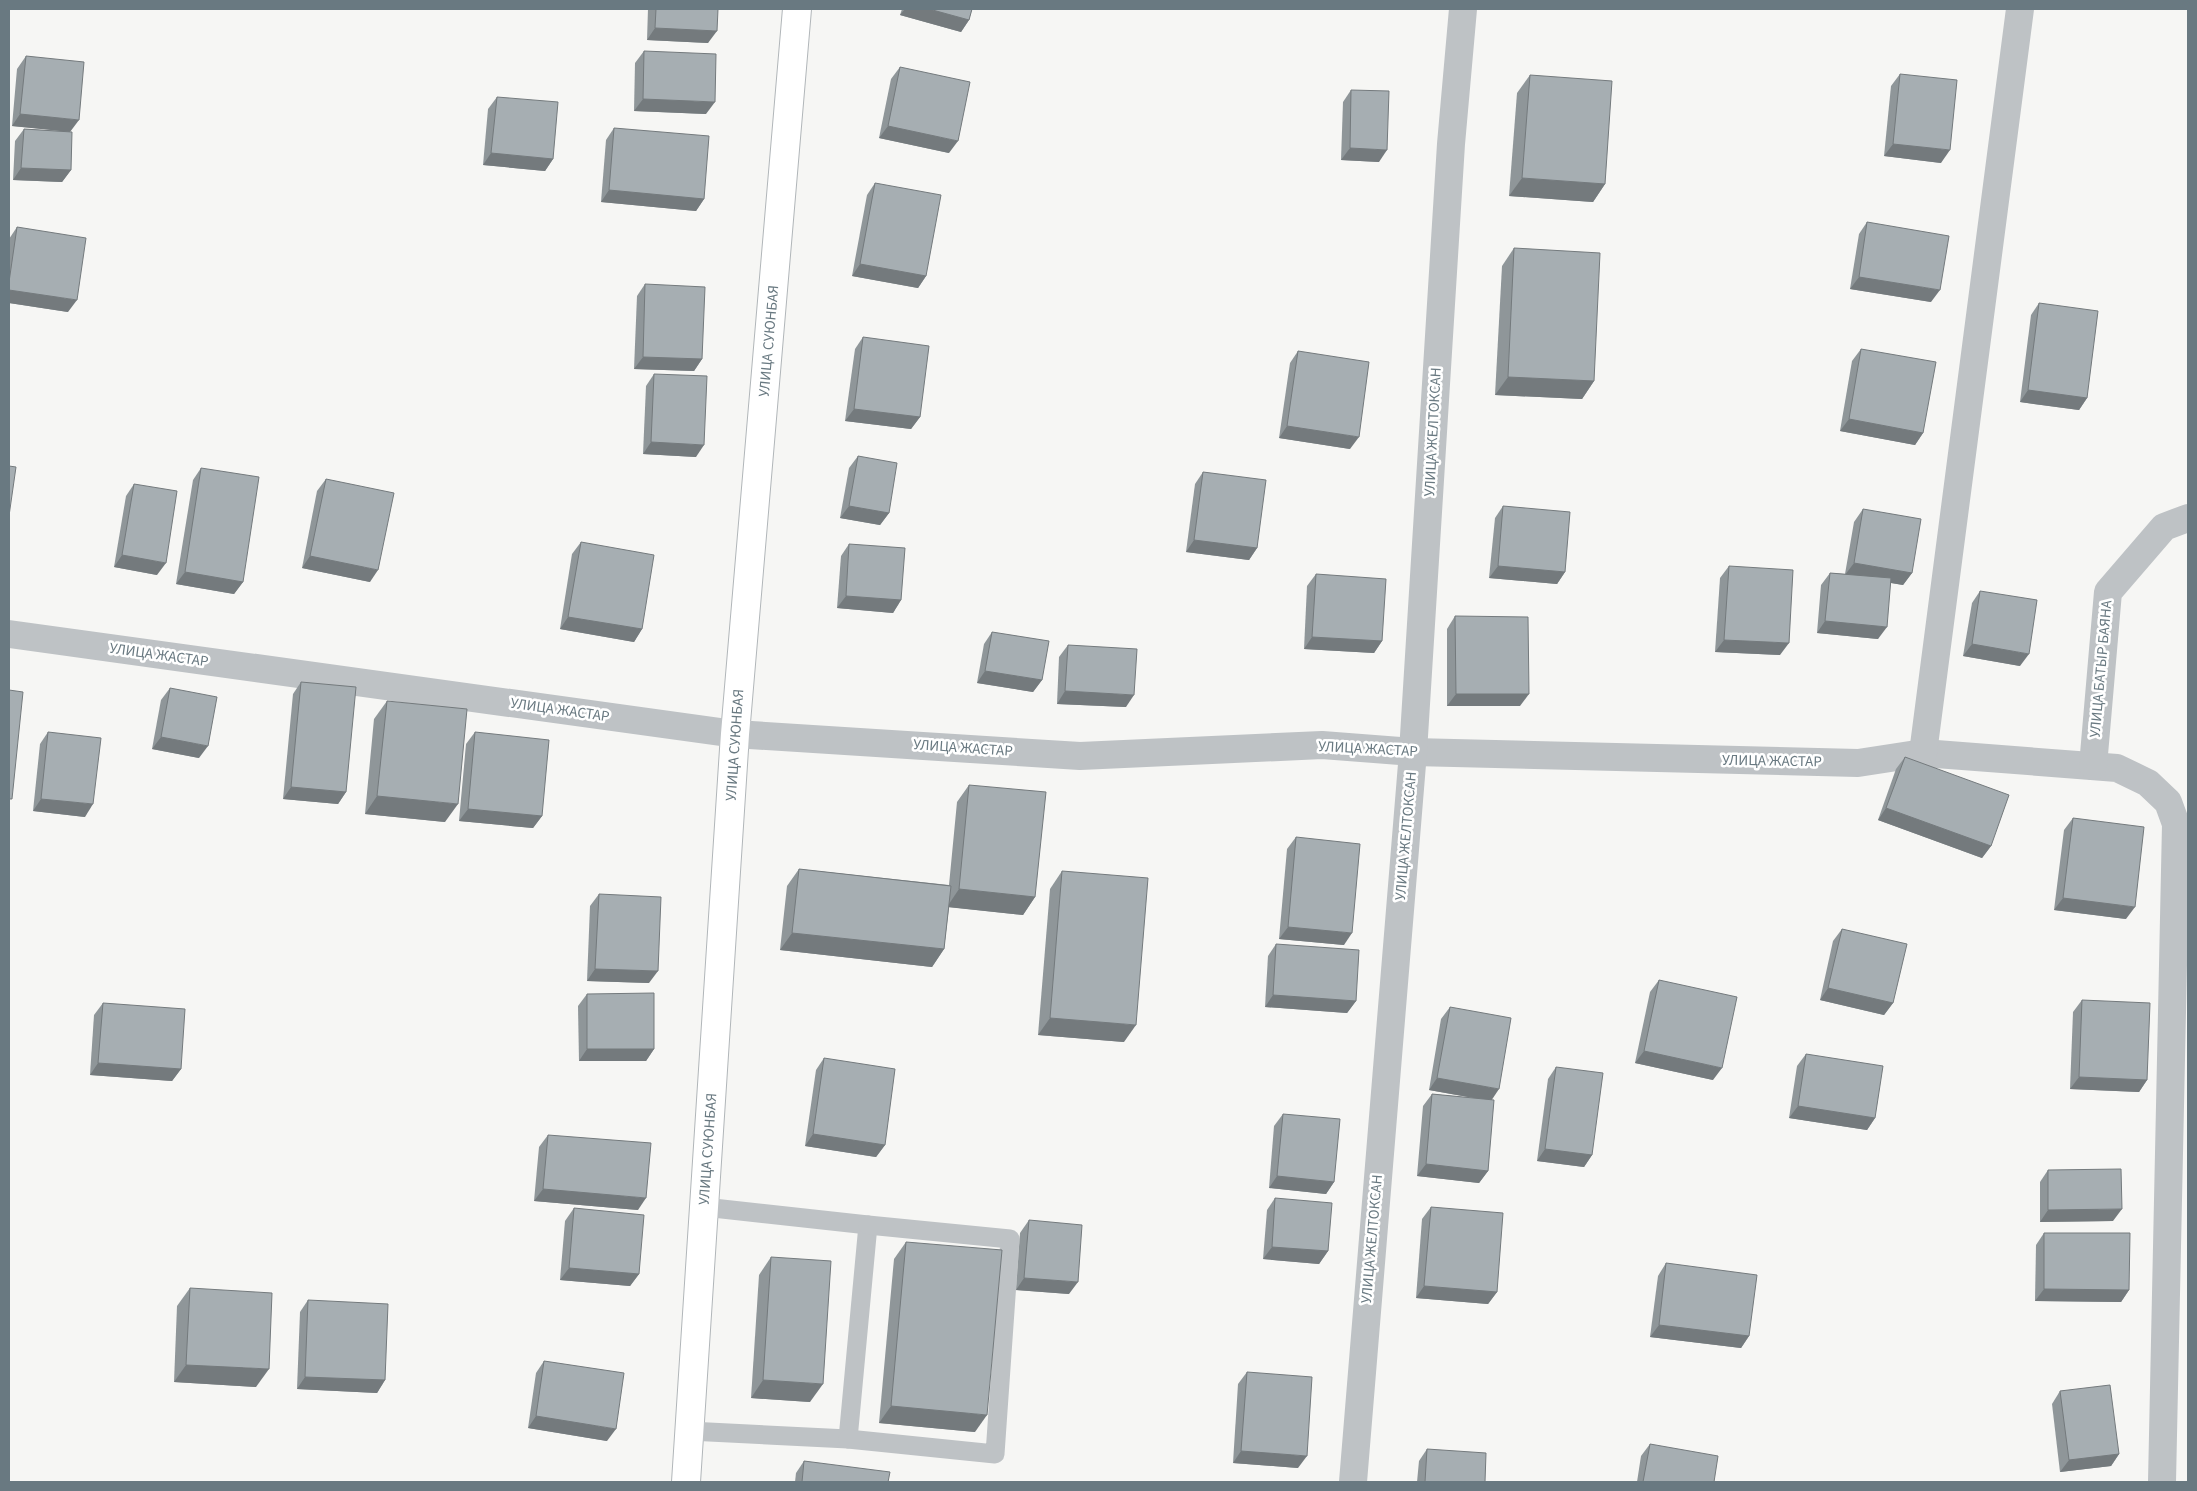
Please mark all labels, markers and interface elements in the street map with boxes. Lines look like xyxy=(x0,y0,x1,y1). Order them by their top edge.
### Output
street label: УЛИЦА СУЮНБАЯ xyxy=(754,284,784,398)
street label: УЛИЦА ЖЕЛТОКСАН xyxy=(1419,367,1447,497)
street label: УЛИЦА БАТЫР БАЯНА xyxy=(2085,599,2118,739)
street label: УЛИЦА ЖАСТАР xyxy=(108,638,210,672)
street label: УЛИЦА СУЮНБАЯ xyxy=(721,688,749,802)
street label: УЛИЦА ЖАСТАР xyxy=(509,693,611,727)
street label: УЛИЦА ЖАСТАР xyxy=(913,734,1013,762)
street label: УЛИЦА ЖАСТАР xyxy=(1318,736,1418,762)
street label: УЛИЦА ЖАСТАР xyxy=(1722,750,1822,772)
street label: УЛИЦА ЖЕЛТОКСАН xyxy=(1390,771,1422,901)
street label: УЛИЦА СУЮНБАЯ xyxy=(694,1092,722,1206)
street label: УЛИЦА ЖЕЛТОКСАН xyxy=(1356,1174,1388,1304)

